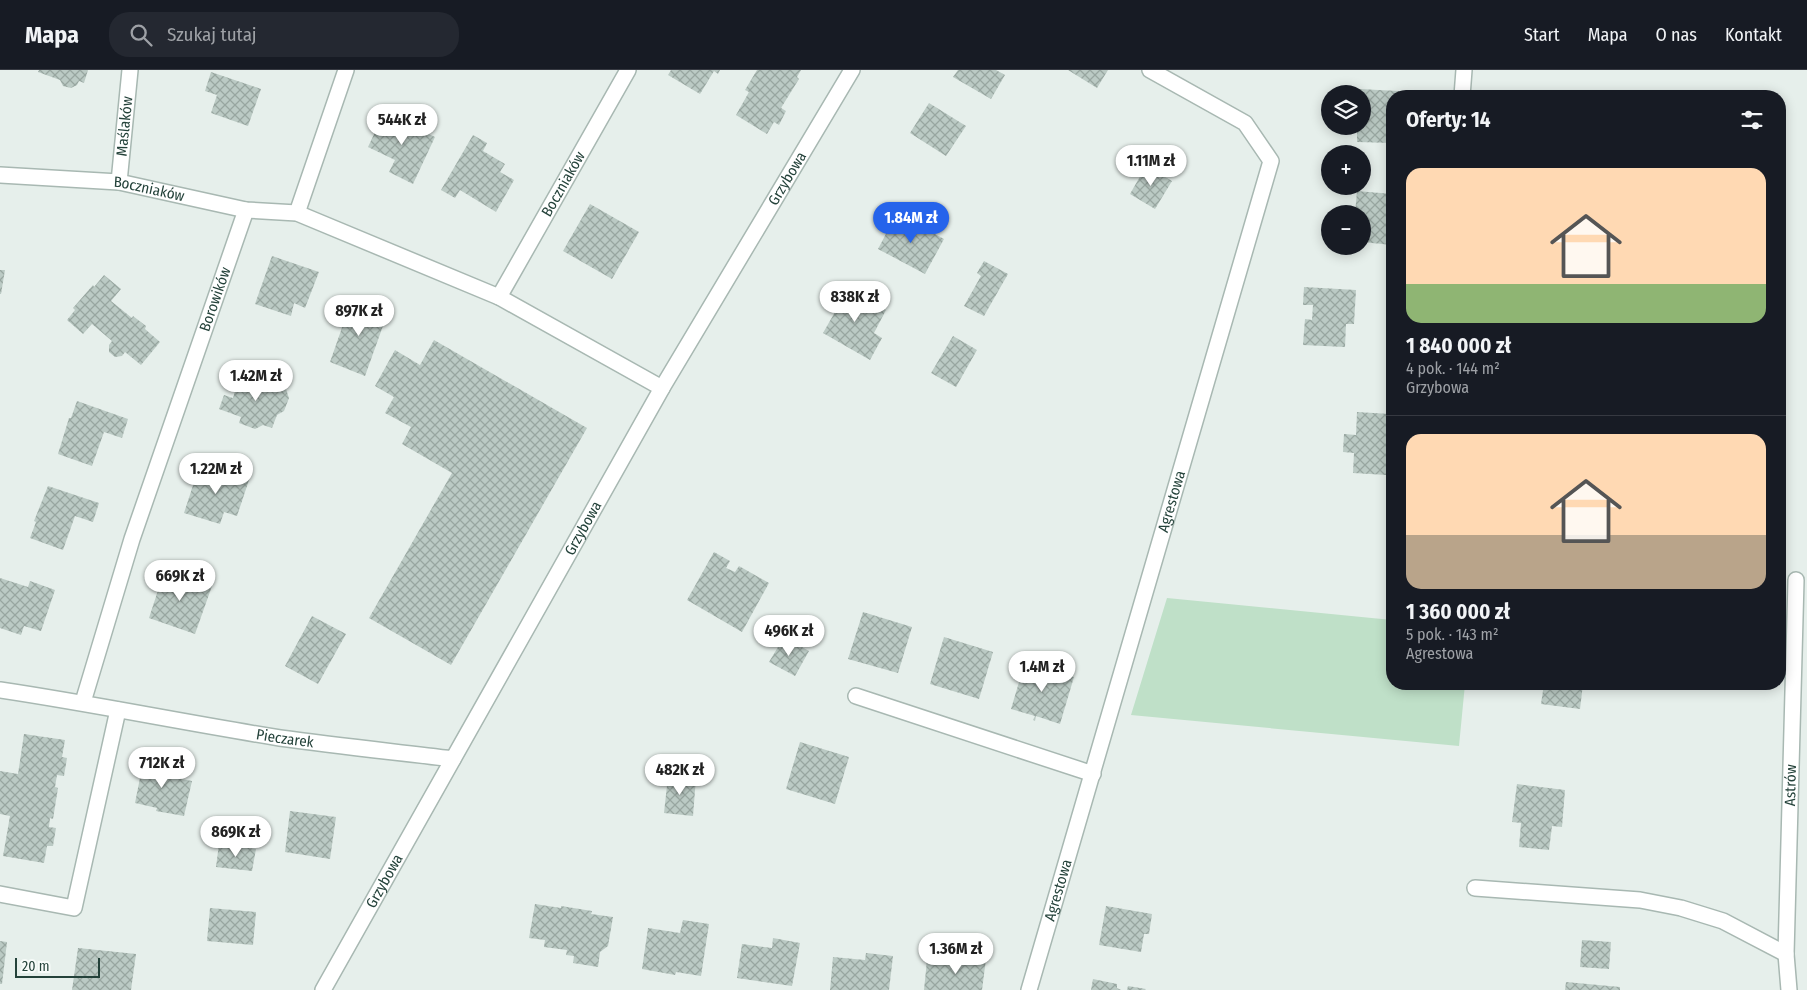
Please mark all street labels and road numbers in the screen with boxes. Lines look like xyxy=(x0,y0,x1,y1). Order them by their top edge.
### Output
street label: Maślaków xyxy=(113,95,136,157)
street label: Boczniaków xyxy=(538,148,589,220)
street label: Grzybowa xyxy=(764,148,810,208)
street label: Boczniaków xyxy=(113,173,186,205)
street label: Borowików xyxy=(196,264,235,334)
street label: Agrestowa xyxy=(1154,469,1189,534)
street label: Grzybowa xyxy=(561,498,605,558)
street label: Pieczarek xyxy=(255,725,315,751)
street label: Astrów xyxy=(1781,764,1800,806)
street label: Grzybowa xyxy=(362,851,407,911)
street label: Agrestowa xyxy=(1041,857,1076,923)

